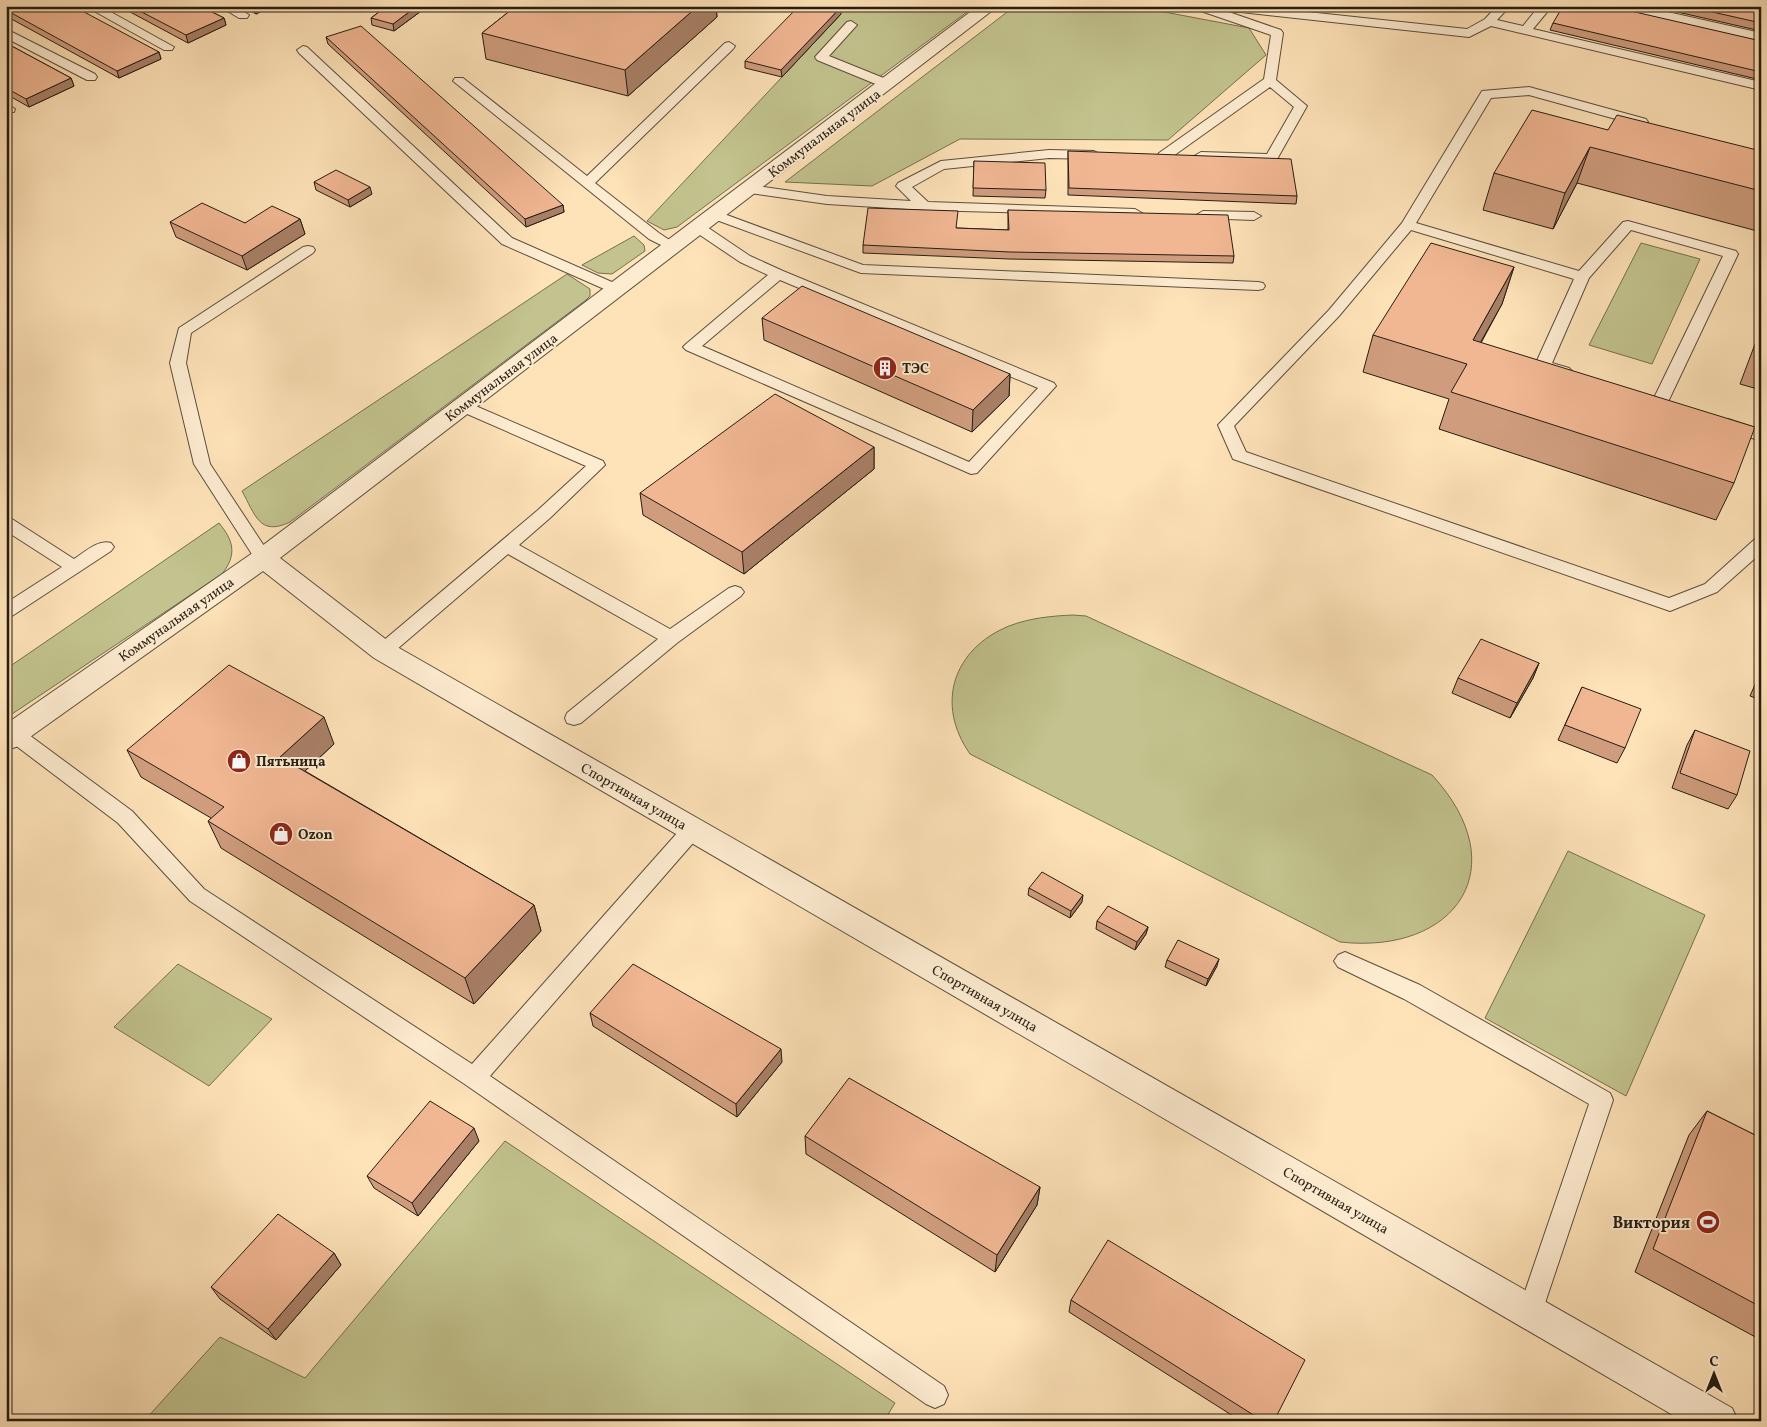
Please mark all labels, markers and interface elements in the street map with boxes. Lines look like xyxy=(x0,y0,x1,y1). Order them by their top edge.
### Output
street label: Коммунальная улица xyxy=(765,85,885,183)
street label: Коммунальная улица xyxy=(442,329,562,427)
building icon: ТЭС xyxy=(872,355,898,381)
place label: ТЭС xyxy=(902,360,929,379)
street label: Коммунальная улица xyxy=(115,573,238,667)
shop icon: Пятьница xyxy=(226,748,252,774)
place label: Пятьница xyxy=(256,753,326,772)
street label: Спортивная улица xyxy=(577,759,690,835)
shop icon: Ozon xyxy=(268,821,294,847)
place label: Ozon xyxy=(298,826,333,845)
street label: Спортивная улица xyxy=(928,961,1041,1037)
street label: Спортивная улица xyxy=(1279,1163,1392,1239)
sports icon: Виктория xyxy=(1695,1209,1721,1235)
place label: Виктория xyxy=(1612,1213,1690,1235)
north arrow xyxy=(1690,1350,1740,1400)
text: С xyxy=(1709,1353,1719,1372)

